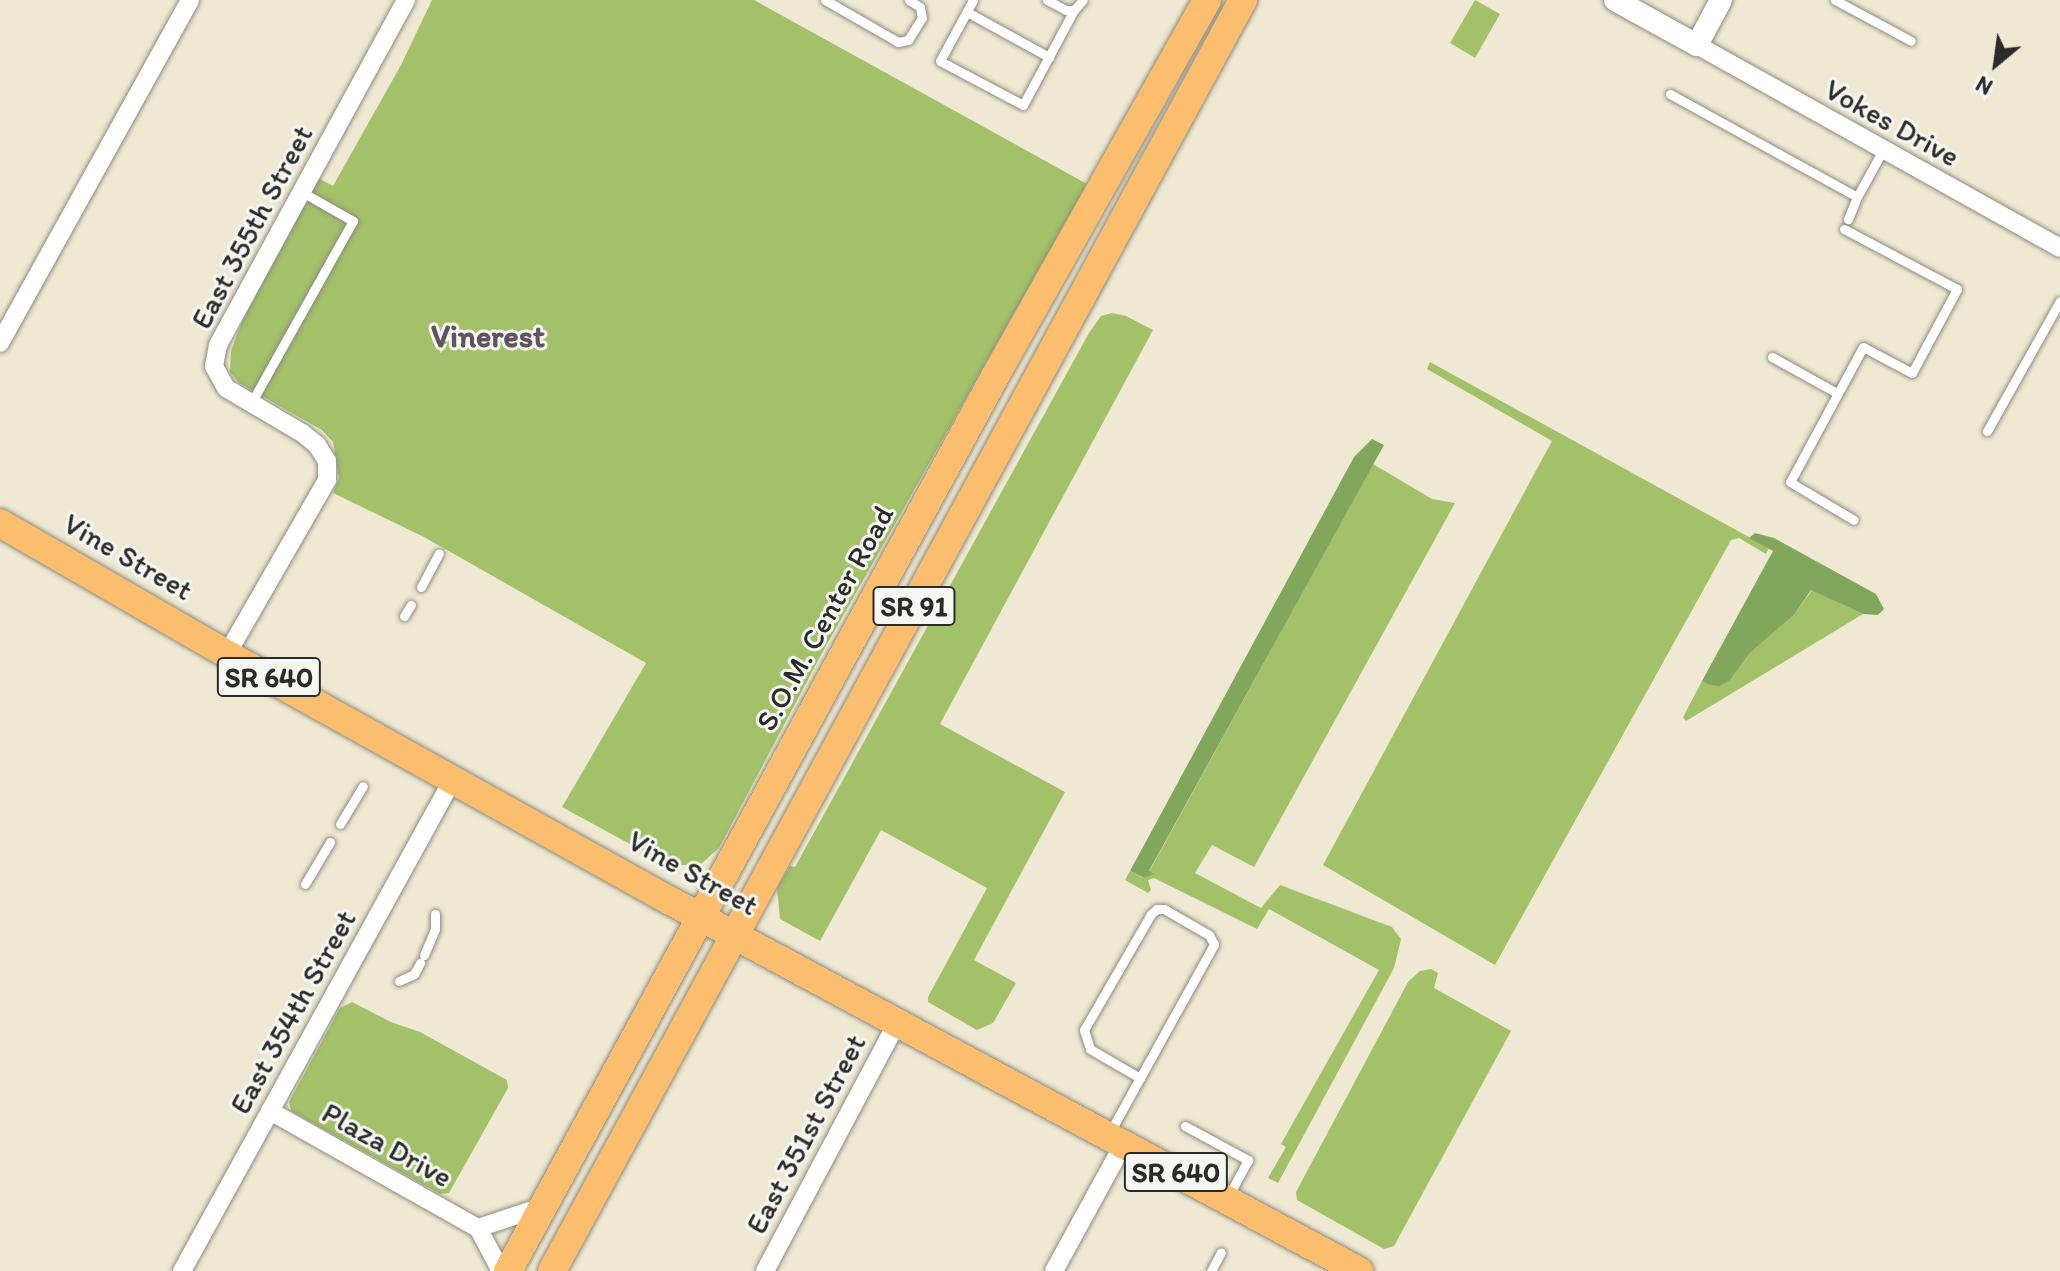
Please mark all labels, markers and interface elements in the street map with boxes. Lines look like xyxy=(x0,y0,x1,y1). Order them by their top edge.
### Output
north arrow xyxy=(1956,24,2036,104)
text: N xyxy=(1971,70,1997,101)
street label: Vokes Drive xyxy=(1818,71,1966,175)
street label: East 355th Street xyxy=(184,120,320,334)
district label: Vinerest xyxy=(431,317,545,355)
street label: S.O.M. Center Road xyxy=(748,500,902,736)
street label: Vine Street xyxy=(57,506,199,608)
road number: SR 91 xyxy=(872,582,956,630)
road number: SR 640 xyxy=(215,653,323,701)
street label: Vine Street xyxy=(622,823,764,923)
street label: East 354th Street xyxy=(222,904,364,1120)
street label: East 351st Street xyxy=(738,1028,874,1240)
street label: Plaza Drive xyxy=(315,1094,459,1196)
road number: SR 640 xyxy=(1122,1148,1230,1196)

